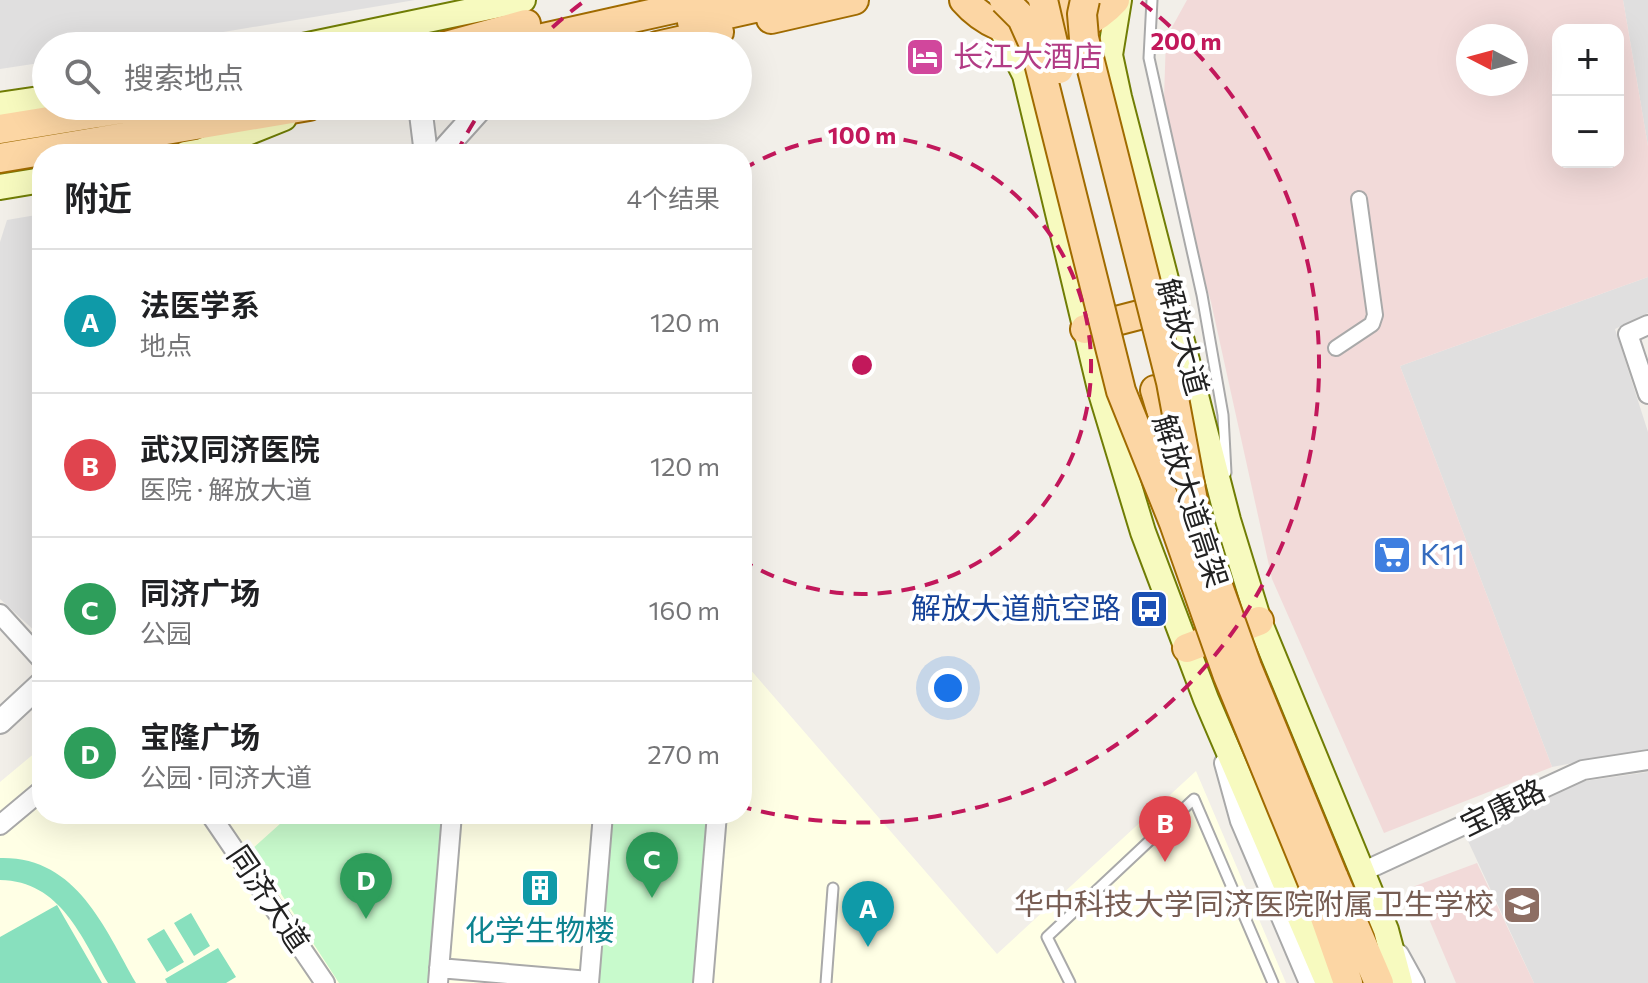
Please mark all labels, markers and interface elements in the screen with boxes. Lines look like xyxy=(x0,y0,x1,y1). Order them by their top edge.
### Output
north arrow xyxy=(1456,24,1528,96)
map controls xyxy=(1552,24,1624,168)
button: + xyxy=(1552,24,1624,96)
text: 200 m xyxy=(1151,26,1221,55)
search box xyxy=(32,32,752,120)
hotel icon: 长江大酒店 xyxy=(904,36,946,78)
place label: 长江大酒店 xyxy=(953,36,1103,73)
icon: search xyxy=(60,54,104,98)
text: 搜索地点 xyxy=(124,58,244,95)
button: − xyxy=(1552,96,1624,168)
text: 100 m xyxy=(828,120,896,149)
text: 附近 xyxy=(64,176,132,218)
text: 4个结果 xyxy=(626,182,720,213)
street label: 解放大道 xyxy=(1151,274,1218,399)
text: 法医学系 xyxy=(140,285,260,322)
text: A xyxy=(81,306,99,337)
text: 120 m xyxy=(650,306,720,337)
text: 地点 xyxy=(140,329,192,360)
centre of rings xyxy=(848,351,876,379)
street label: 解放大道高架 xyxy=(1147,409,1238,592)
text: 武汉同济医院 xyxy=(140,429,320,466)
text: B xyxy=(81,450,99,481)
text: 120 m xyxy=(650,450,720,481)
text: 医院 · 解放大道 xyxy=(140,473,312,504)
supermarket icon: K11 xyxy=(1371,534,1413,576)
place label: K11 xyxy=(1420,534,1465,571)
text: 同济广场 xyxy=(140,573,260,610)
place label: 解放大道航空路 xyxy=(911,588,1121,625)
bus stop icon: 解放大道航空路 xyxy=(1128,588,1170,630)
text: C xyxy=(81,594,99,625)
text: 160 m xyxy=(648,594,720,625)
text: 公园 xyxy=(140,617,192,648)
your location xyxy=(928,668,968,708)
text: 宝隆广场 xyxy=(140,717,260,754)
text: D xyxy=(80,738,100,769)
text: 270 m xyxy=(647,738,720,769)
text: 公园 · 同济大道 xyxy=(140,761,312,792)
street label: 宝康路 xyxy=(1453,769,1550,842)
pin: B xyxy=(1139,796,1191,862)
pin: C xyxy=(626,832,678,898)
street label: 同济大道 xyxy=(221,838,319,958)
pin: D xyxy=(340,853,392,919)
building icon: 化学生物楼 xyxy=(519,867,561,909)
pin: A xyxy=(842,881,894,947)
place label: 华中科技大学同济医院附属卫生学校 xyxy=(1014,884,1494,921)
school or university icon: 华中科技大学同济医院附属卫生学校 xyxy=(1501,884,1543,926)
place label: 化学生物楼 xyxy=(465,910,615,947)

